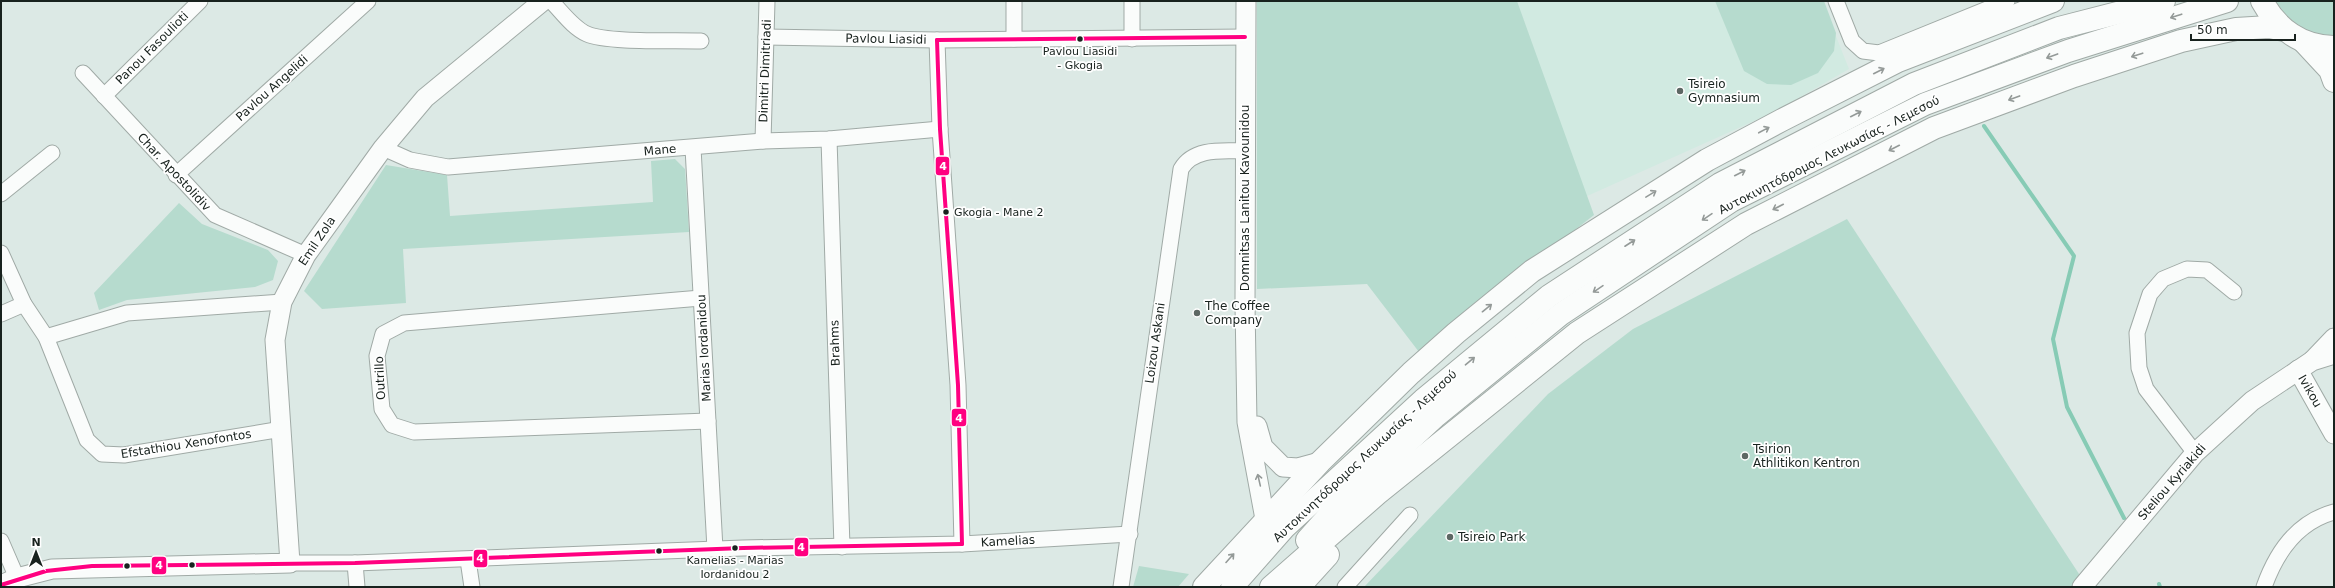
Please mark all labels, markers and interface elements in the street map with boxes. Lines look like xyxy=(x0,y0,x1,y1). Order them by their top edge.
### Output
street label: Panou Fasoulioti xyxy=(113,9,191,87)
one-way arrow xyxy=(2170,13,2183,20)
scale bar xyxy=(2191,16,2295,42)
street label: Dimitri Dimitriadi xyxy=(756,19,774,123)
text: 50 m xyxy=(2197,23,2228,37)
street label: Pavlou Liasidi xyxy=(845,31,927,47)
marker: Pavlou Liasidi - Gkogia xyxy=(1075,34,1085,44)
place label: Pavlou Liasidi - Gkogia xyxy=(1043,45,1117,72)
street label: Pavlou Angelidi xyxy=(233,52,311,124)
one-way arrow xyxy=(2130,52,2143,59)
one-way arrow xyxy=(2047,53,2059,61)
one-way arrow xyxy=(1873,67,1885,74)
place label: Tsireio Gymnasium xyxy=(1687,77,1760,105)
marker: Tsireio Gymnasium xyxy=(1675,86,1685,96)
street label: Αυτοκινητόδρομος Λευκωσίας - Λεμεσού xyxy=(1716,93,1942,217)
one-way arrow xyxy=(2008,95,2020,103)
street label: Domnitsas Lanitou Kavounidou xyxy=(1238,105,1252,291)
one-way arrow xyxy=(1850,110,1862,118)
one-way arrow xyxy=(1757,125,1769,133)
street label: Char. Apostolidiv xyxy=(134,130,214,214)
street label: Mane xyxy=(643,142,677,158)
one-way arrow xyxy=(1888,145,1900,152)
line badge: 4 xyxy=(935,156,950,176)
text: 4 xyxy=(939,160,947,173)
one-way arrow xyxy=(1734,169,1746,177)
one-way arrow xyxy=(1645,190,1657,198)
one-way arrow xyxy=(1773,204,1785,211)
place label: Gkogia - Mane 2 xyxy=(954,206,1043,219)
marker: Gkogia - Mane 2 xyxy=(941,207,951,217)
one-way arrow xyxy=(1702,213,1713,221)
street label: Emil Zola xyxy=(296,214,338,268)
one-way arrow xyxy=(1624,238,1636,246)
one-way arrow xyxy=(1593,285,1604,293)
street label: Marias Iordanidou xyxy=(694,294,714,402)
place label: The Coffee Company xyxy=(1204,299,1270,327)
street label: Loizou Askani xyxy=(1142,302,1168,384)
one-way arrow xyxy=(1481,303,1492,312)
marker: The Coffee Company xyxy=(1192,308,1202,318)
street label: Brahms xyxy=(827,320,843,366)
street label: Outrillo xyxy=(372,356,388,400)
one-way arrow xyxy=(1464,357,1475,366)
street label: Αυτοκινητόδρομος Λευκωσίας - Λεμεσού xyxy=(1270,367,1460,545)
street label: Ivikou xyxy=(2295,372,2325,410)
line badge: 4 xyxy=(951,408,967,427)
text: 4 xyxy=(955,412,963,425)
street label: Efstathiou Xenofontos xyxy=(120,427,252,461)
street label: Steliou Kyriakidi xyxy=(2135,441,2209,523)
place label: Tsirion Athlitikon Kentron xyxy=(1752,442,1860,470)
marker: Tsirion Athlitikon Kentron xyxy=(1740,451,1750,461)
one-way arrow xyxy=(1254,474,1262,487)
place label: Tsireio Park xyxy=(1457,530,1525,544)
north arrow xyxy=(16,532,56,572)
marker: Tsireio Park xyxy=(1445,532,1455,542)
street label: Kamelias xyxy=(980,533,1036,549)
text: N xyxy=(31,536,41,549)
line badge: 4 xyxy=(794,537,809,557)
text: 4 xyxy=(797,541,805,554)
marker: Kamelias - Marias Iordanidou 2 xyxy=(730,543,740,553)
unlabelled marker xyxy=(654,546,664,556)
line badge: 4 xyxy=(473,549,488,568)
text: 4 xyxy=(476,552,484,565)
one-way arrow xyxy=(1226,553,1235,563)
place label: Kamelias - Marias Iordanidou 2 xyxy=(686,554,784,581)
line badge: 4 xyxy=(151,556,167,575)
text: 4 xyxy=(155,559,163,572)
unlabelled marker xyxy=(187,560,197,570)
unlabelled marker xyxy=(122,561,132,571)

